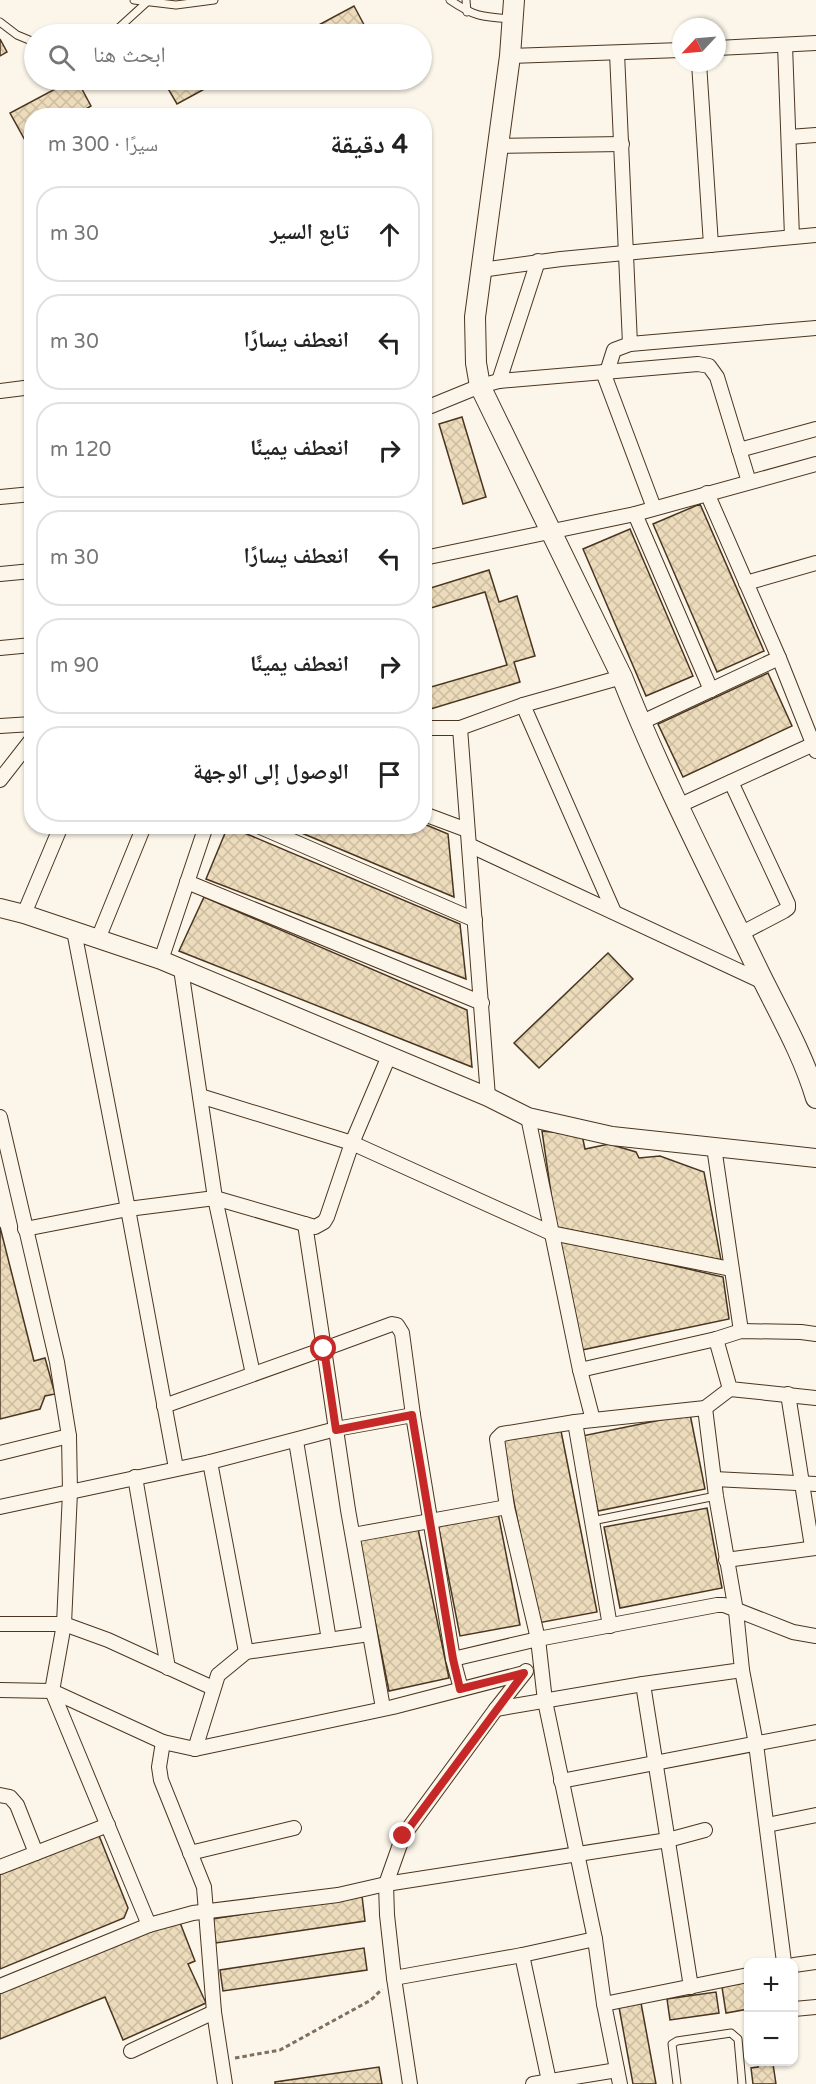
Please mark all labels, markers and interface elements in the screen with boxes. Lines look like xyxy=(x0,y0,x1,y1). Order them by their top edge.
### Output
north arrow xyxy=(672,18,726,72)
search box xyxy=(24,24,432,90)
icon: search xyxy=(45,41,78,74)
text: ابحث هنا xyxy=(93,42,166,68)
text: 4 دقيقة xyxy=(330,129,408,160)
text: سيرًا · 300 m xyxy=(48,133,158,157)
icon: ahead xyxy=(373,218,406,251)
text: تابع السير xyxy=(270,219,349,245)
text: 30 m xyxy=(50,222,99,246)
icon: left xyxy=(373,326,406,359)
text: انعطف يسارًا xyxy=(244,327,349,353)
text: 30 m xyxy=(50,330,99,354)
icon: right xyxy=(373,434,406,467)
text: انعطف يمينًا xyxy=(250,435,349,461)
text: 120 m xyxy=(50,438,111,462)
icon: left xyxy=(373,542,406,575)
text: انعطف يسارًا xyxy=(244,543,349,569)
text: 30 m xyxy=(50,546,99,570)
icon: right xyxy=(373,650,406,683)
text: انعطف يمينًا xyxy=(250,651,349,677)
text: 90 m xyxy=(50,654,99,678)
icon: arrive xyxy=(373,758,406,791)
text: الوصول إلى الوجهة xyxy=(193,759,349,785)
route start xyxy=(310,1335,336,1361)
route end xyxy=(389,1822,415,1848)
map controls xyxy=(744,1958,798,2066)
button: + xyxy=(744,1958,798,2012)
button: − xyxy=(744,2012,798,2066)

